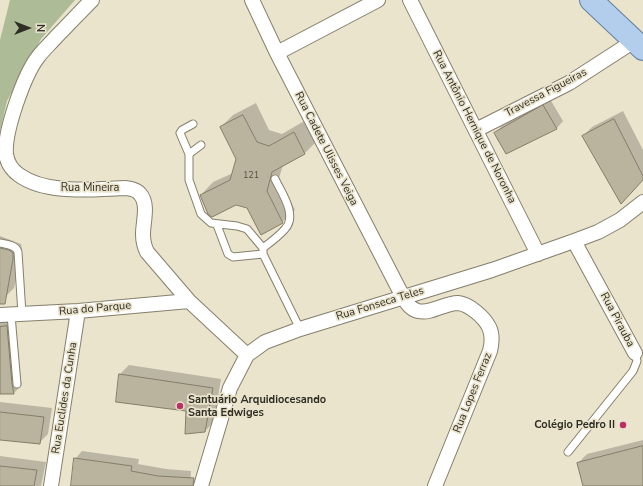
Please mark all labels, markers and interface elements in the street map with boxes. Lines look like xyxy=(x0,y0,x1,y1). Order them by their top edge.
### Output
north arrow xyxy=(8,8,48,48)
text: N xyxy=(33,24,48,32)
street label: Rua Antônio Hernique de Noronha xyxy=(430,48,518,206)
street label: Travessa Figueiras xyxy=(503,66,589,120)
street label: Rua Cadete Ulisses Veiga xyxy=(292,90,360,208)
house number: 121 xyxy=(243,171,259,181)
street label: Rua Mineira xyxy=(61,181,119,195)
street label: Rua Fonseca Teles xyxy=(334,284,426,324)
street label: Rua Pirauba xyxy=(597,290,637,350)
street label: Rua do Parque xyxy=(58,299,132,319)
street label: Rua Euclides da Cunha xyxy=(50,341,80,455)
street label: Rua Lopes Ferraz xyxy=(451,351,495,435)
place label: Santuário Arquidiocesando Santa Edwiges xyxy=(188,393,326,419)
marker: Santuário Arquidiocesando Santa Edwiges xyxy=(175,401,185,411)
place label: Colégio Pedro II xyxy=(534,418,615,432)
marker: Colégio Pedro II xyxy=(618,420,628,430)

